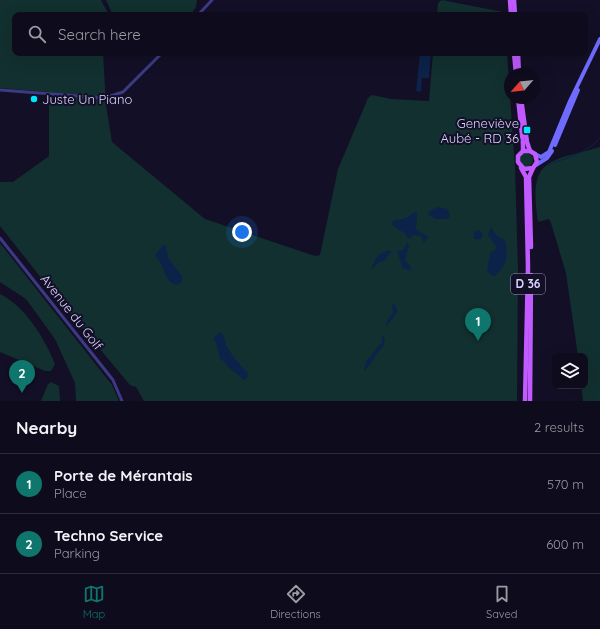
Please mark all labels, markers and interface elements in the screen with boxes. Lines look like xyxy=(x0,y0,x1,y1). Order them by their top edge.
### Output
search box xyxy=(12,12,588,56)
icon: search xyxy=(26,23,48,45)
text: Search here xyxy=(58,25,141,44)
north arrow xyxy=(504,68,540,104)
place label: Juste Un Piano xyxy=(42,91,132,107)
marker: Juste Un Piano xyxy=(29,94,39,104)
place label: Geneviève Aubé - RD 36 xyxy=(441,115,519,146)
marker: Geneviève Aubé - RD 36 xyxy=(522,125,532,135)
your location xyxy=(232,222,252,242)
street label: Avenue du Golf xyxy=(37,271,107,353)
road number: D 36 xyxy=(511,274,545,294)
pin: 1 xyxy=(465,308,491,341)
map controls xyxy=(552,353,588,389)
button: layers xyxy=(552,353,588,389)
pin: 2 xyxy=(9,360,35,393)
text: Nearby xyxy=(16,417,77,438)
text: 2 results xyxy=(534,419,584,435)
text: Porte de Mérantais xyxy=(54,466,193,485)
text: 1 xyxy=(26,476,32,492)
text: 570 m xyxy=(547,476,584,492)
text: Place xyxy=(54,485,87,501)
text: Techno Service xyxy=(54,526,163,545)
text: 2 xyxy=(25,536,33,552)
text: 600 m xyxy=(546,536,584,552)
text: Parking xyxy=(54,545,100,561)
tab: Map xyxy=(83,583,105,621)
tab: Directions xyxy=(270,583,321,621)
tab: Saved xyxy=(486,583,517,621)

